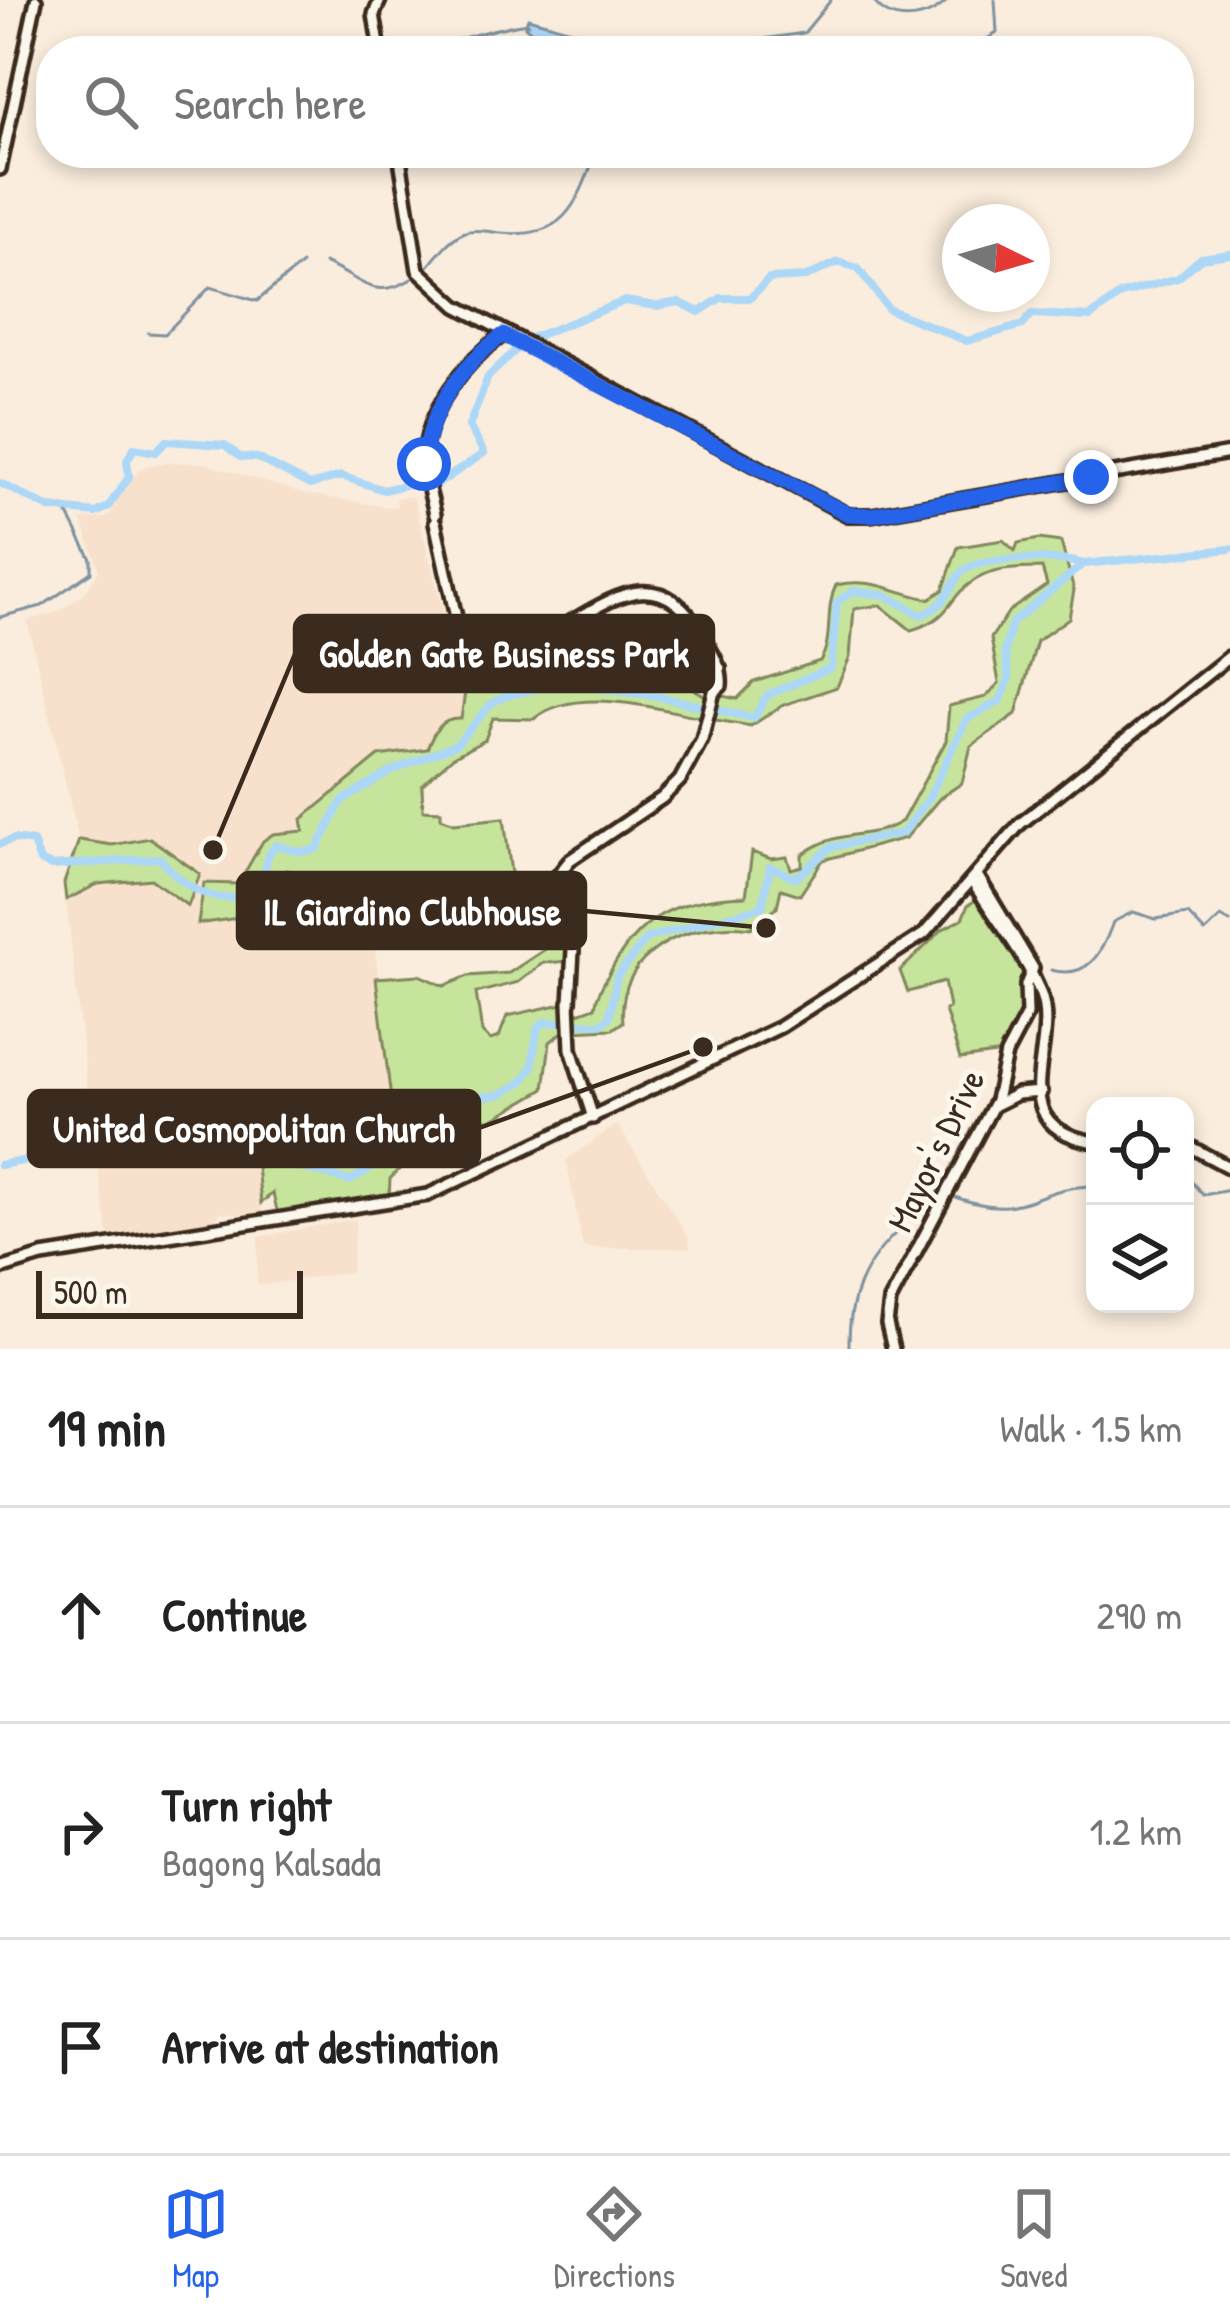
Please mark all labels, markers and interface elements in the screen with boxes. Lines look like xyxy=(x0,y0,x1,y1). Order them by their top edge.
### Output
search box xyxy=(36,36,1194,168)
icon: search xyxy=(78,69,144,135)
text: Search here xyxy=(174,72,366,133)
north arrow xyxy=(942,204,1050,312)
route start xyxy=(397,437,451,491)
route end xyxy=(1064,450,1118,504)
callout: Golden Gate Business Park xyxy=(295,616,713,691)
text: Golden Gate Business Park xyxy=(319,626,690,679)
callout: IL Giardino Clubhouse xyxy=(238,873,585,948)
text: IL Giardino Clubhouse xyxy=(263,884,562,937)
street label: Mayor's Drive xyxy=(875,1061,995,1239)
callout: United Cosmopolitan Church xyxy=(29,1091,479,1166)
map controls xyxy=(1086,1097,1194,1313)
button: locate xyxy=(1086,1097,1194,1205)
text: United Cosmopolitan Church xyxy=(53,1101,456,1155)
button: layers xyxy=(1086,1205,1194,1313)
scale bar xyxy=(36,1265,303,1318)
text: 500 m xyxy=(54,1270,128,1314)
text: 19 min xyxy=(48,1393,166,1462)
text: Walk · 1.5 km xyxy=(1000,1401,1182,1454)
icon: ahead xyxy=(48,1582,114,1648)
text: Continue xyxy=(162,1584,307,1645)
text: 290 m xyxy=(1096,1588,1182,1641)
text: Turn right xyxy=(162,1774,331,1835)
icon: right xyxy=(48,1798,114,1864)
text: 1.2 km xyxy=(1090,1804,1182,1857)
text: Bagong Kalsada xyxy=(162,1835,381,1888)
icon: arrive xyxy=(48,2014,114,2080)
text: Arrive at destination xyxy=(162,2016,499,2077)
tab: Map xyxy=(163,2181,229,2297)
tab: Directions xyxy=(554,2181,675,2297)
tab: Saved xyxy=(1000,2181,1067,2297)

